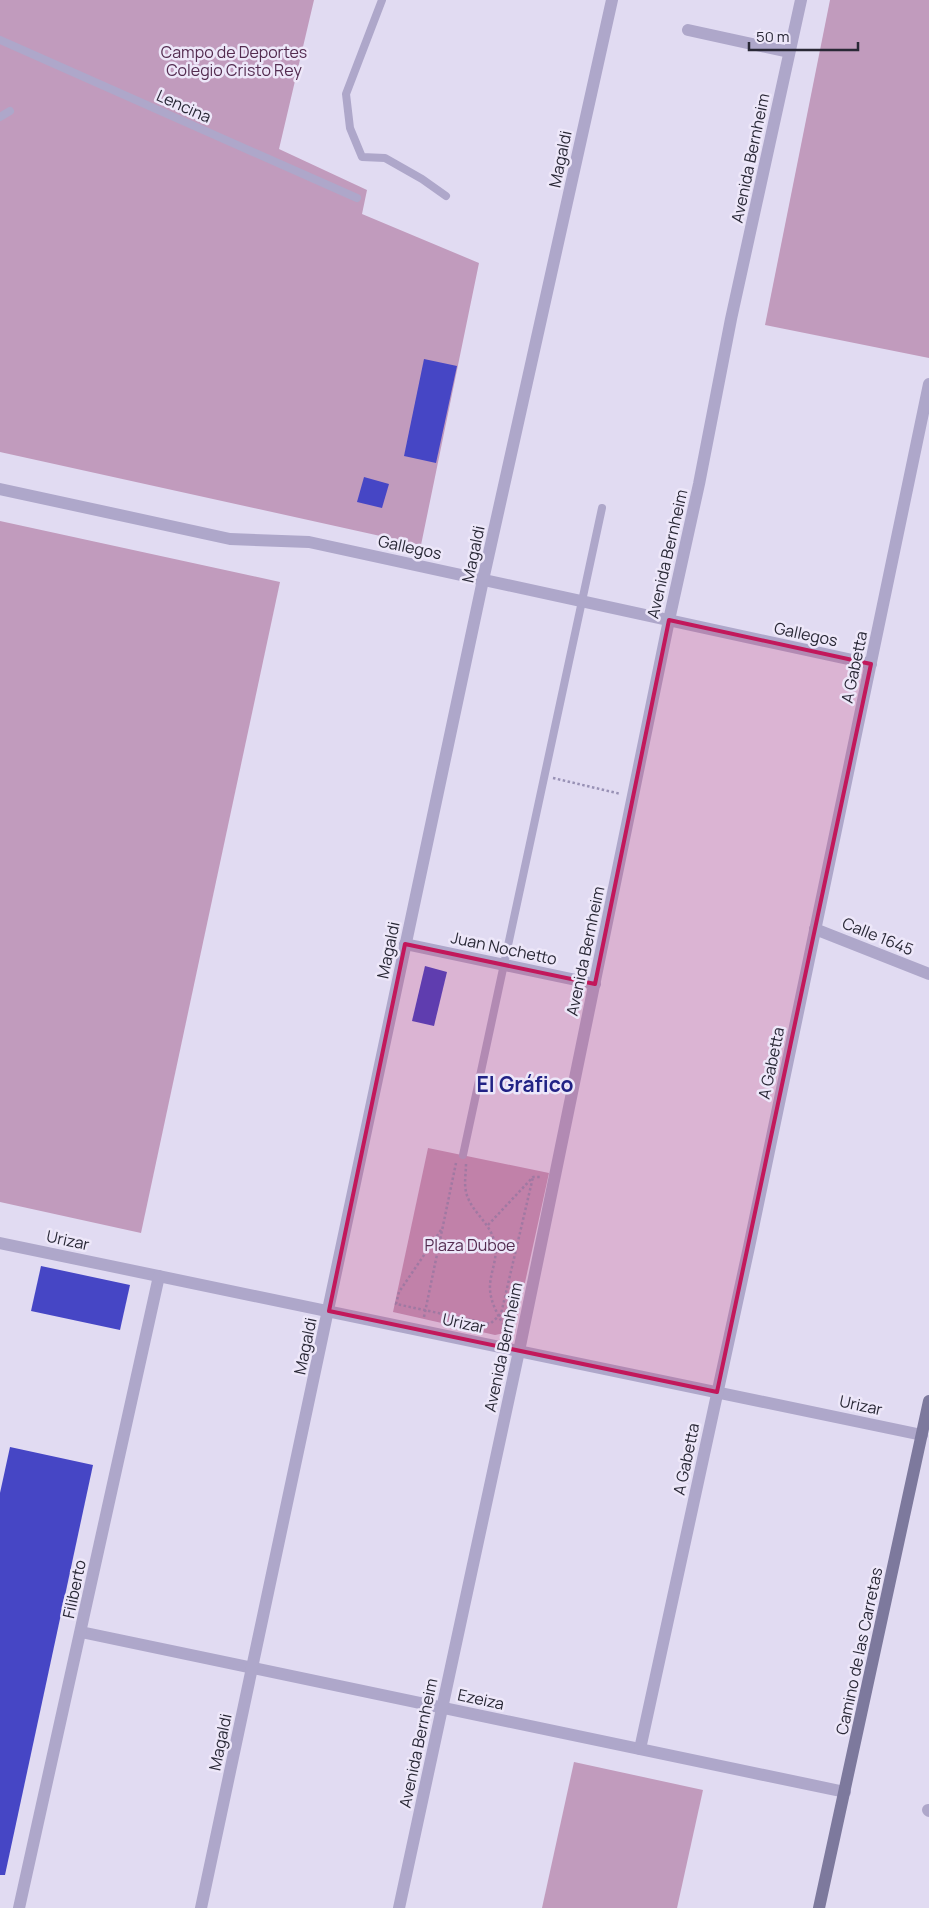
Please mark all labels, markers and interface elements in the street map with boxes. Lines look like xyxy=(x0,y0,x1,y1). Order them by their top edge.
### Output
scale bar xyxy=(749,20,858,52)
text: 50 m xyxy=(756,26,790,47)
park label: Campo de Deportes Colegio Cristo Rey xyxy=(161,41,307,81)
street label: Lencina xyxy=(153,84,215,128)
street label: Avenida Bernheim xyxy=(726,91,774,225)
street label: Magaldi xyxy=(543,129,577,189)
street label: Avenida Bernheim xyxy=(641,487,693,621)
street label: Magaldi xyxy=(456,524,490,584)
street label: Gallegos xyxy=(376,530,444,564)
street label: Gallegos xyxy=(772,617,840,651)
street label: A Gabetta xyxy=(836,629,872,705)
street label: Avenida Bernheim xyxy=(561,884,609,1018)
street label: Calle 1645 xyxy=(839,912,917,960)
street label: Magaldi xyxy=(371,920,405,980)
street label: Juan Nochetto xyxy=(449,926,559,970)
street label: A Gabetta xyxy=(753,1025,789,1101)
district label: El Gráfico xyxy=(477,1070,573,1098)
street label: Urizar xyxy=(44,1225,92,1255)
park label: Plaza Duboe xyxy=(425,1234,515,1256)
street label: Avenida Bernheim xyxy=(479,1280,527,1414)
street label: Urizar xyxy=(440,1308,488,1338)
street label: Magaldi xyxy=(288,1316,322,1376)
street label: Urizar xyxy=(837,1390,885,1420)
street label: A Gabetta xyxy=(668,1421,704,1497)
street label: Filiberto xyxy=(57,1558,91,1620)
street label: Camino de las Carretas xyxy=(830,1565,888,1737)
street label: Avenida Bernheim xyxy=(394,1676,442,1810)
street label: Ezeiza xyxy=(456,1683,506,1715)
street label: Magaldi xyxy=(203,1712,237,1772)

